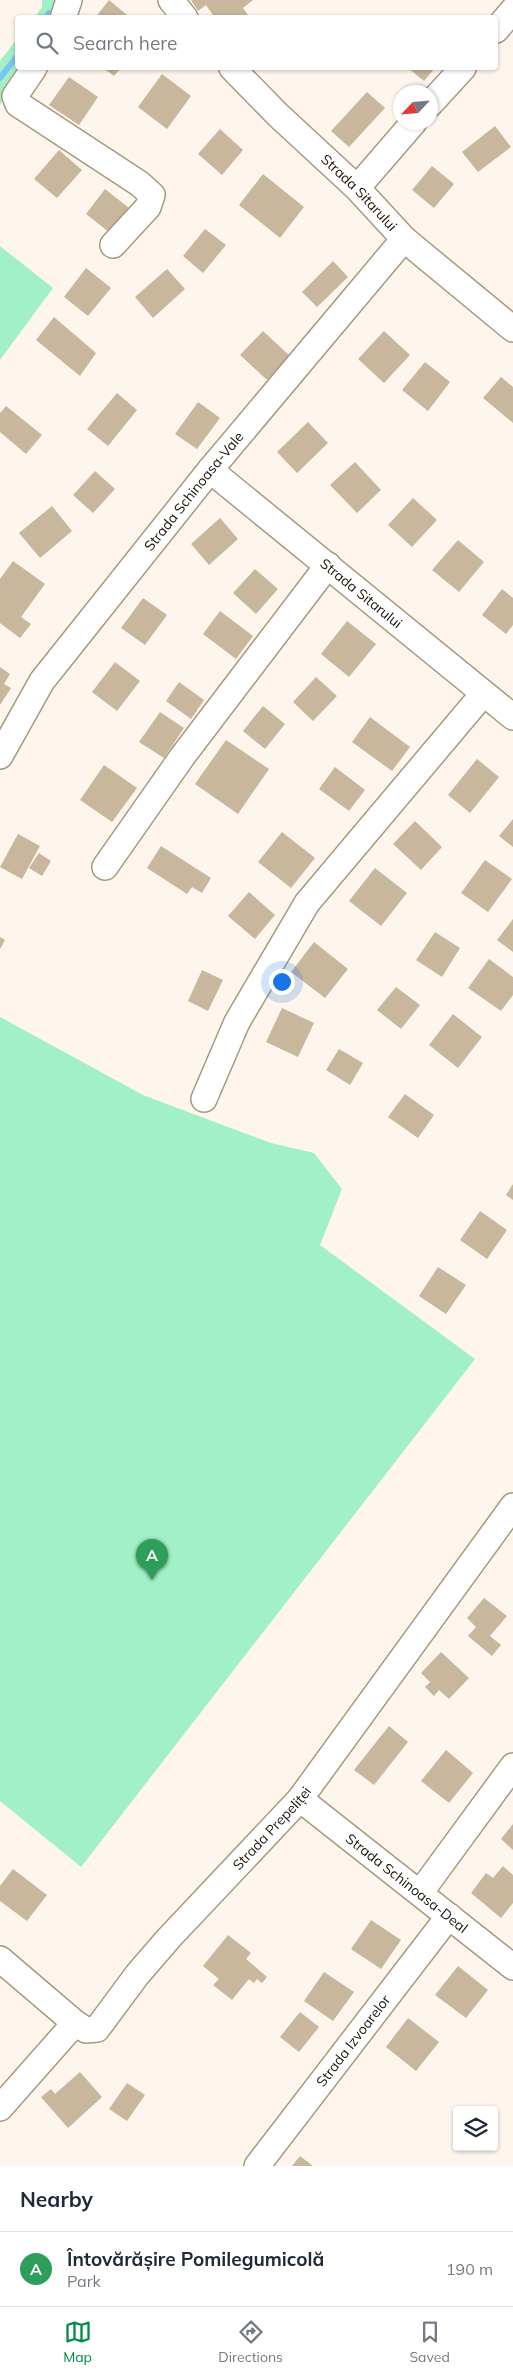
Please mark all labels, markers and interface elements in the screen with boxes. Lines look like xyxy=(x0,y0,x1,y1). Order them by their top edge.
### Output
search box xyxy=(15,15,498,70)
icon: search xyxy=(33,29,61,57)
text: Search here xyxy=(73,31,177,55)
north arrow xyxy=(393,85,438,130)
street label: Strada Sitarului xyxy=(317,150,401,235)
street label: Strada Schinoasa-Vale xyxy=(140,428,247,555)
street label: Strada Sitarului xyxy=(316,554,406,632)
your location xyxy=(269,969,295,995)
pin: A xyxy=(136,1539,168,1580)
street label: Strada Prepeliței xyxy=(229,1783,315,1874)
street label: Strada Schinoasa-Deal xyxy=(342,1830,471,1937)
street label: Strada Izvoarelor xyxy=(312,1990,395,2090)
map controls xyxy=(453,2106,498,2151)
button: layers xyxy=(453,2106,498,2151)
text: Nearby xyxy=(20,2186,93,2212)
text: Întovărășire Pomilegumicolă xyxy=(67,2247,324,2271)
text: A xyxy=(30,2259,42,2279)
text: 190 m xyxy=(446,2259,493,2279)
text: Park xyxy=(67,2271,101,2291)
tab: Map xyxy=(63,2318,92,2366)
tab: Directions xyxy=(218,2318,283,2366)
tab: Saved xyxy=(409,2318,450,2366)

